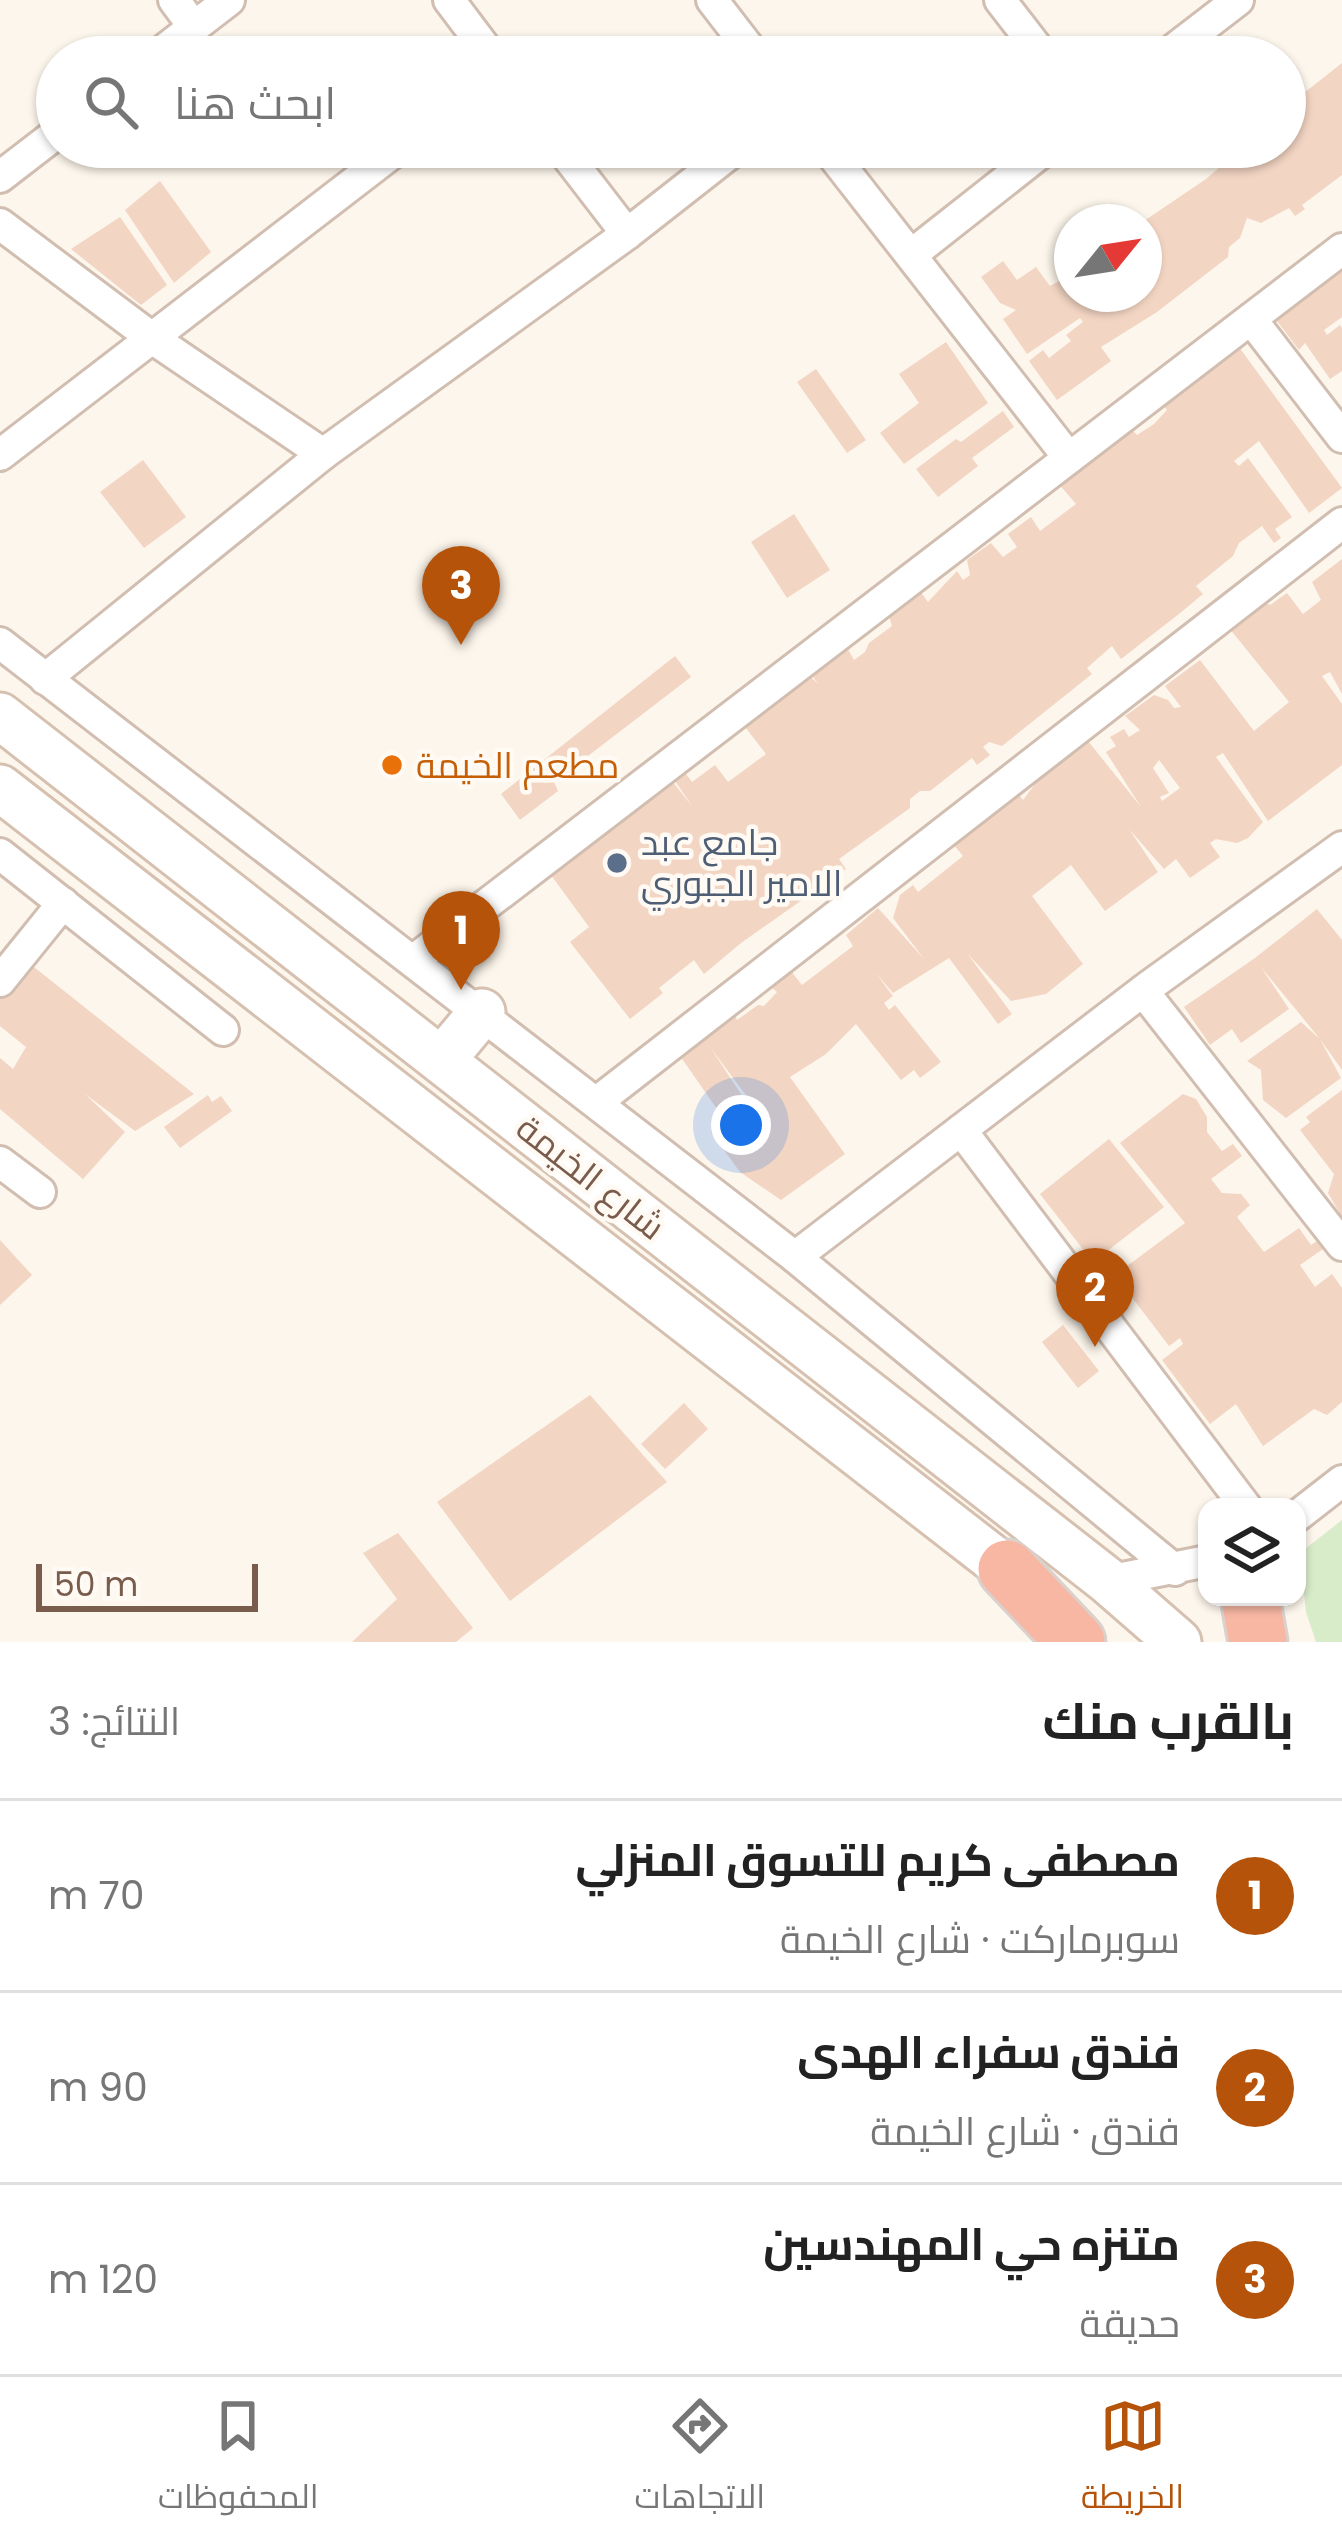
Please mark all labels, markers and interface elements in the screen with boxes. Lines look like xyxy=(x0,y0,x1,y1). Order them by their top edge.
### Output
search box xyxy=(36,36,1306,168)
icon: search xyxy=(78,69,144,135)
text: ابحث هنا xyxy=(174,72,336,135)
north arrow xyxy=(1054,204,1162,312)
pin: 3 xyxy=(422,546,500,645)
place label: مطعم الخيمة xyxy=(416,740,619,791)
marker: مطعم الخيمة xyxy=(379,752,405,778)
place label: جامع عبد الامير الجبوري xyxy=(641,817,842,911)
marker: جامع عبد الامير الجبوري xyxy=(604,850,630,876)
pin: 1 xyxy=(422,891,500,990)
your location xyxy=(711,1095,771,1155)
street label: شارع الخيمة xyxy=(506,1103,676,1252)
pin: 2 xyxy=(1056,1248,1134,1347)
map controls xyxy=(1198,1498,1306,1606)
button: layers xyxy=(1198,1498,1306,1606)
scale bar xyxy=(36,1558,258,1611)
text: 50 m xyxy=(54,1561,138,1608)
text: بالقرب منك xyxy=(1043,1685,1294,1757)
text: النتائج: 3 xyxy=(48,1694,180,1749)
text: مصطفى كريم للتسوق المنزلي xyxy=(575,1829,1180,1892)
text: 70 m xyxy=(48,1868,144,1923)
text: 1 xyxy=(1248,1868,1262,1923)
text: سوبرماركت · شارع الخيمة xyxy=(780,1912,1180,1967)
text: فندق سفراء الهدى xyxy=(797,2021,1180,2084)
text: 90 m xyxy=(48,2060,148,2115)
text: 2 xyxy=(1244,2060,1266,2115)
text: فندق · شارع الخيمة xyxy=(870,2104,1180,2159)
text: متنزه حي المهندسين xyxy=(763,2213,1180,2276)
text: 120 m xyxy=(48,2252,158,2307)
text: 3 xyxy=(1243,2252,1267,2307)
text: حديقة xyxy=(1080,2296,1180,2351)
tab: المحفوظات xyxy=(158,2393,319,2527)
tab: الاتجاهات xyxy=(634,2393,765,2527)
tab: الخريطة xyxy=(1081,2393,1184,2527)

